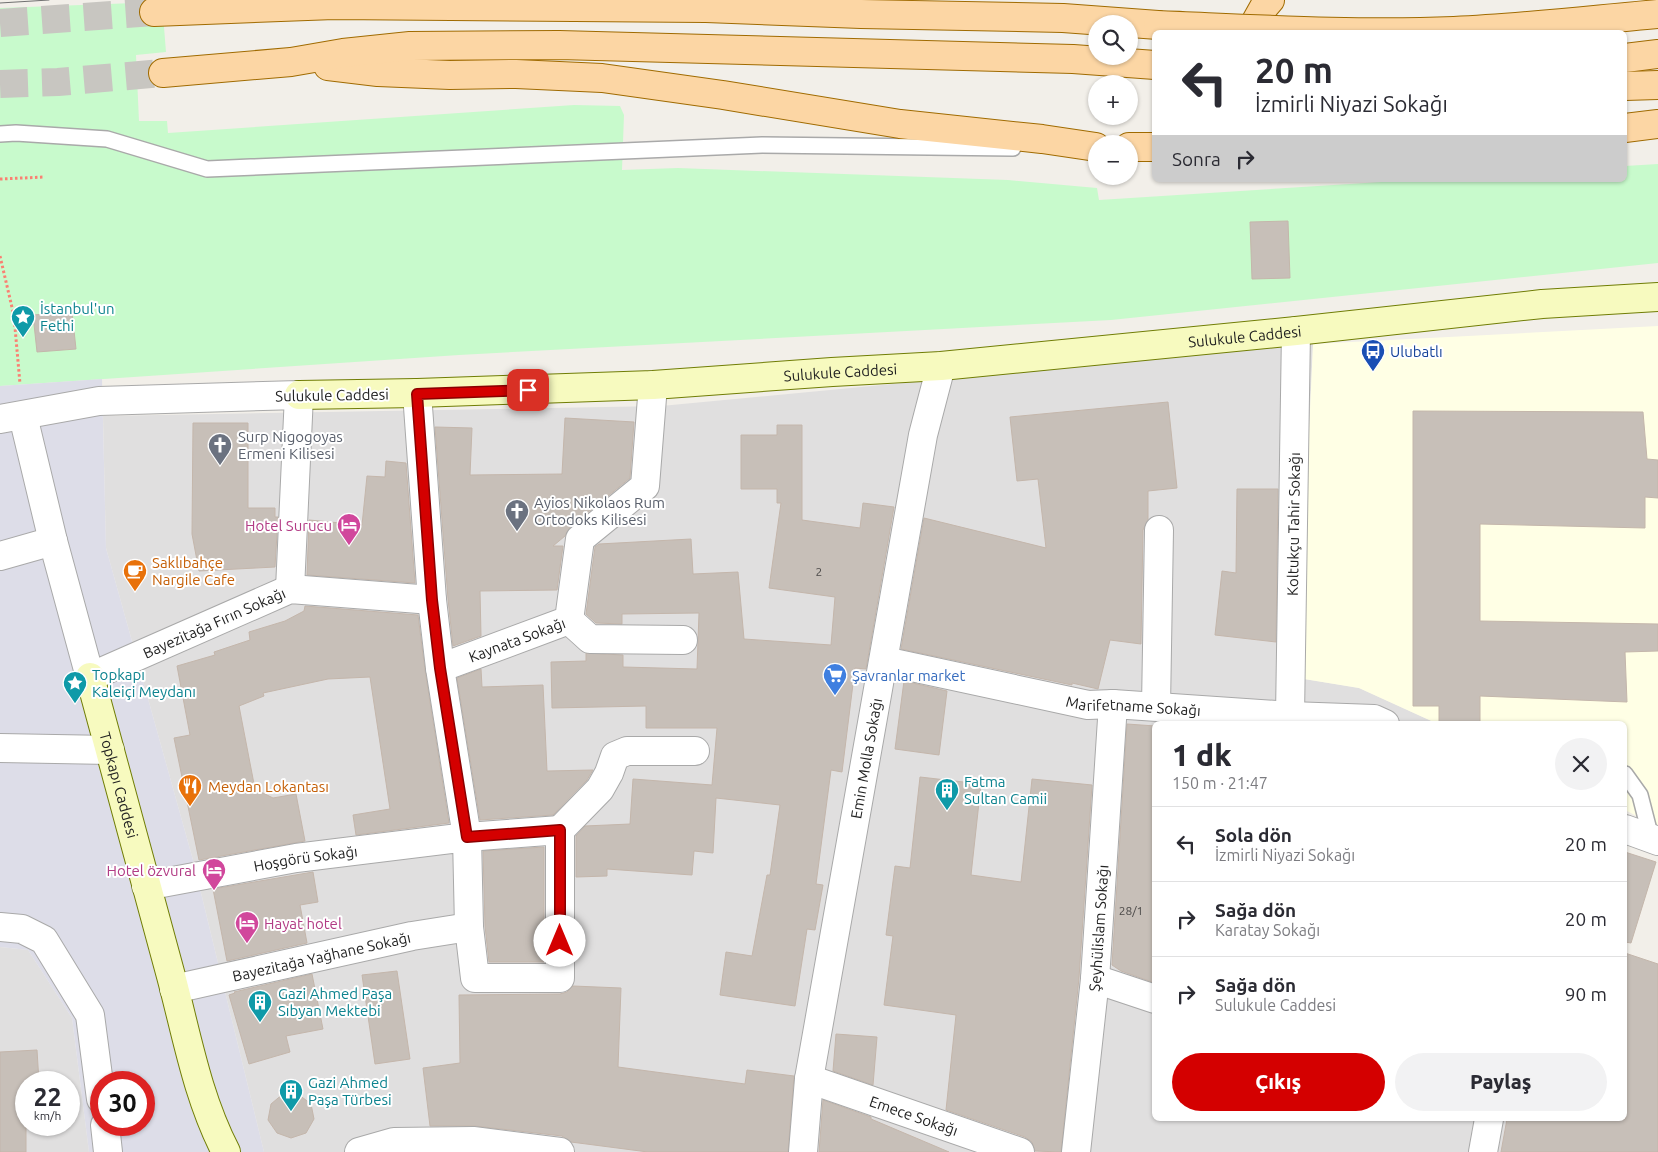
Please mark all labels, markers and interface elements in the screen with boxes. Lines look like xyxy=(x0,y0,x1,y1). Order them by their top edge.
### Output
map controls xyxy=(1088,15,1138,185)
button: search xyxy=(1088,15,1138,65)
icon: left xyxy=(1172,50,1237,115)
text: 20 m xyxy=(1255,50,1333,90)
button: + xyxy=(1088,75,1138,125)
text: İzmirli Niyazi Sokağı xyxy=(1255,91,1448,116)
button: − xyxy=(1088,135,1138,185)
icon: right xyxy=(1231,145,1259,173)
text: Sonra xyxy=(1172,148,1221,170)
place label: İstanbul'un Fethi xyxy=(40,300,115,334)
place icon: İstanbul'un Fethi xyxy=(10,304,36,338)
street label: Sulukule Caddesi xyxy=(1187,322,1302,350)
bus stop icon: Ulubatlı xyxy=(1360,338,1386,372)
place label: Ulubatlı xyxy=(1390,343,1443,360)
street label: Sulukule Caddesi xyxy=(783,360,898,384)
pin xyxy=(507,369,549,411)
icon: arrive xyxy=(514,376,542,404)
street label: Sulukule Caddesi xyxy=(275,386,389,404)
place label: Surp Nigogoyas Ermeni Kilisesi xyxy=(238,428,343,462)
church icon: Surp Nigogoyas Ermeni Kilisesi xyxy=(207,432,233,466)
street label: Koltukçu Tahir Sokağı xyxy=(1283,452,1303,596)
place label: Ayios Nikolaos Rum Ortodoks Kilisesi xyxy=(534,494,665,528)
church icon: Ayios Nikolaos Rum Ortodoks Kilisesi xyxy=(504,498,530,532)
hotel icon: Hotel Surucu xyxy=(336,512,362,546)
place label: Hotel Surucu xyxy=(245,517,332,534)
place label: Saklıbahçe Nargile Cafe xyxy=(152,554,235,588)
cafe icon: Saklıbahçe Nargile Cafe xyxy=(122,558,148,592)
house number: 2 xyxy=(816,565,822,578)
street label: Bayezitağa Fırın Sokağı xyxy=(140,584,288,661)
street label: Kaynata Sokağı xyxy=(466,614,567,665)
supermarket icon: Şavranlar market xyxy=(822,662,848,696)
place label: Topkapı Kaleiçi Meydanı xyxy=(92,666,196,700)
place label: Şavranlar market xyxy=(852,667,966,684)
place icon: Topkapı Kaleiçi Meydanı xyxy=(62,670,88,704)
street label: Marifetname Sokağı xyxy=(1064,692,1201,718)
street label: Emin Molla Sokağı xyxy=(847,697,885,820)
street label: Topkapı Caddesi xyxy=(97,730,142,840)
text: 1 dk xyxy=(1172,738,1232,772)
button: close xyxy=(1555,738,1607,790)
restaurant icon: Meydan Lokantası xyxy=(177,773,203,807)
place label: Fatma Sultan Camii xyxy=(964,773,1047,807)
text: 150 m · 21:47 xyxy=(1172,774,1268,792)
building icon: Fatma Sultan Camii xyxy=(934,777,960,811)
place label: Meydan Lokantası xyxy=(208,778,329,795)
text: Sola dön xyxy=(1215,824,1292,846)
icon: left xyxy=(1172,830,1200,858)
text: 20 m xyxy=(1565,833,1607,855)
street label: Hoşgörü Sokağı xyxy=(252,842,359,874)
text: İzmirli Niyazi Sokağı xyxy=(1215,846,1355,864)
hotel icon: Hotel özvural xyxy=(201,857,227,891)
place label: Hotel özvural xyxy=(106,862,196,879)
street label: Şeyhülislam Sokağı xyxy=(1085,864,1111,992)
text: Sağa dön xyxy=(1215,899,1296,921)
house number: 28/1 xyxy=(1119,904,1143,917)
icon: right xyxy=(1172,905,1200,933)
text: 20 m xyxy=(1565,908,1607,930)
hotel icon: Hayat hotel xyxy=(234,910,260,944)
position arrow xyxy=(533,914,585,966)
place label: Hayat hotel xyxy=(264,915,342,932)
text: Karatay Sokağı xyxy=(1215,921,1320,939)
street label: Bayezitağa Yağhane Sokağı xyxy=(231,928,412,984)
text: Sağa dön xyxy=(1215,974,1296,996)
icon: right xyxy=(1172,980,1200,1008)
text: 90 m xyxy=(1565,983,1607,1005)
place label: Gazi Ahmed Paşa Sıbyan Mektebi xyxy=(278,985,392,1019)
building icon: Gazi Ahmed Paşa Sıbyan Mektebi xyxy=(247,989,273,1023)
text: Sulukule Caddesi xyxy=(1215,996,1336,1014)
button: Çıkış xyxy=(1172,1053,1385,1111)
button: Paylaş xyxy=(1395,1053,1607,1111)
speed limit sign: 30 xyxy=(90,1071,155,1136)
place label: Gazi Ahmed Paşa Türbesi xyxy=(308,1074,392,1108)
building icon: Gazi Ahmed Paşa Türbesi xyxy=(278,1078,304,1112)
text: 22 xyxy=(33,1083,62,1111)
street label: Emece Sokağı xyxy=(867,1092,960,1138)
text: km/h xyxy=(34,1109,61,1122)

